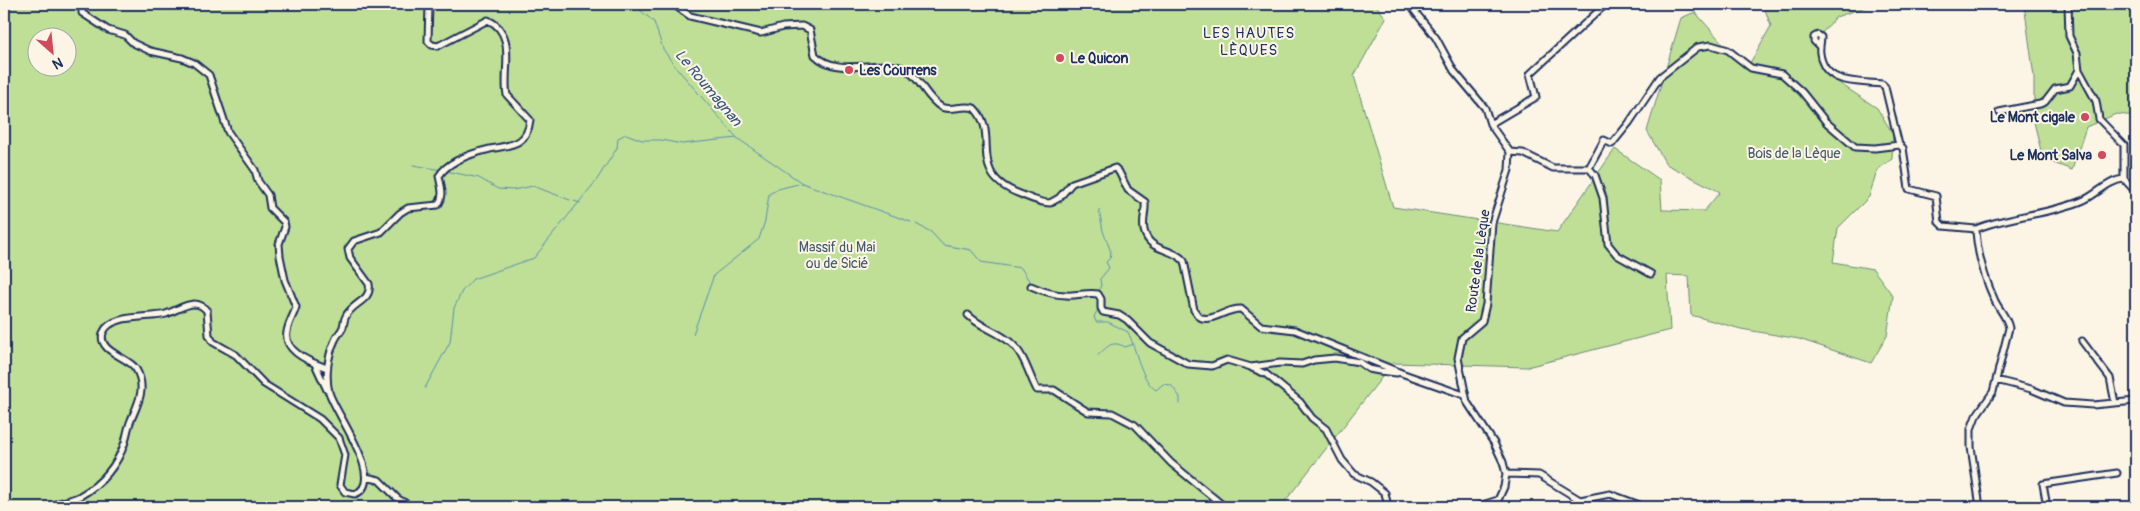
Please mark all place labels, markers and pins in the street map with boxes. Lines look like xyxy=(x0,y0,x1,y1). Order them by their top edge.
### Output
place label: Le Quicon xyxy=(1070,50,1128,67)
marker: Le Quicon xyxy=(1054,52,1066,64)
place label: Les Courrens xyxy=(859,62,937,79)
marker: Les Courrens xyxy=(843,64,855,76)
place label: Le Mont cigale xyxy=(1990,109,2076,126)
marker: Le Mont cigale xyxy=(2079,111,2091,123)
place label: Le Mont Salva xyxy=(2009,147,2092,164)
marker: Le Mont Salva xyxy=(2096,149,2108,161)

